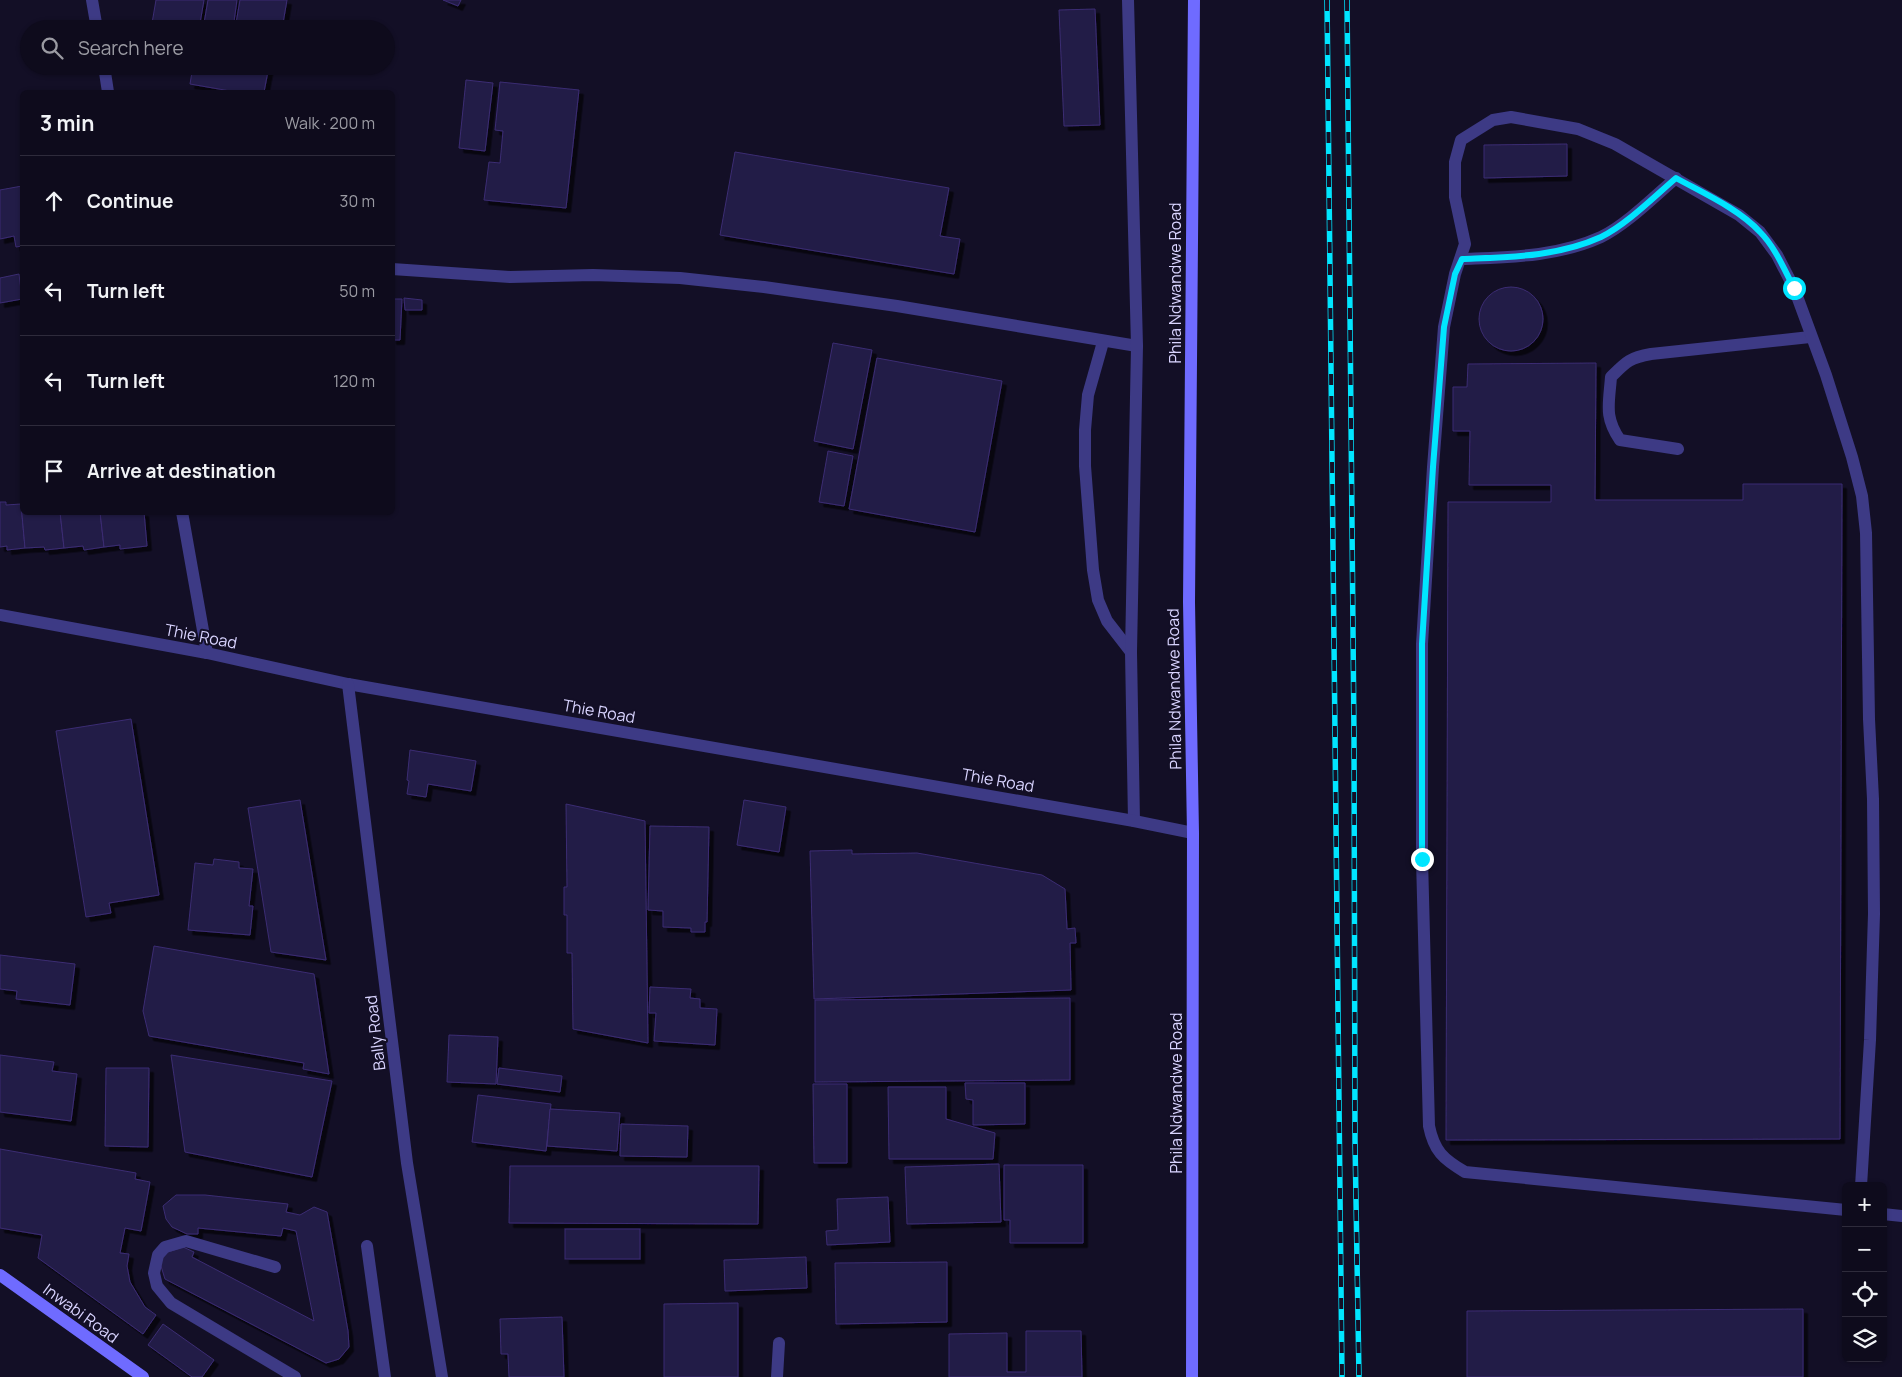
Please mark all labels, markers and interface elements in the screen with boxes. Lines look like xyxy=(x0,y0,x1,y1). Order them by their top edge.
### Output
search box xyxy=(20,20,395,75)
icon: search xyxy=(38,34,66,62)
text: Search here xyxy=(78,35,184,61)
text: 3 min xyxy=(40,109,94,137)
text: Walk · 200 m xyxy=(285,112,375,134)
icon: ahead xyxy=(40,187,68,215)
text: Continue xyxy=(87,188,173,214)
text: 30 m xyxy=(340,190,375,212)
street label: Phila Ndwandwe Road xyxy=(1164,202,1186,364)
icon: left xyxy=(40,277,68,305)
route start xyxy=(1783,277,1806,300)
text: Turn left xyxy=(87,278,165,304)
text: 50 m xyxy=(339,280,375,302)
icon: left xyxy=(40,367,68,395)
text: Turn left xyxy=(87,368,165,394)
text: 120 m xyxy=(333,370,375,392)
icon: arrive xyxy=(40,457,68,485)
text: Arrive at destination xyxy=(87,458,276,484)
street label: Phila Ndwandwe Road xyxy=(1162,608,1186,770)
street label: Thie Road xyxy=(163,618,239,654)
street label: Thie Road xyxy=(561,694,637,728)
street label: Thie Road xyxy=(960,763,1036,797)
route end xyxy=(1411,848,1434,871)
street label: Bally Road xyxy=(359,994,391,1072)
street label: Phila Ndwandwe Road xyxy=(1165,1012,1187,1174)
map controls xyxy=(1842,1182,1887,1362)
button: + xyxy=(1842,1182,1887,1227)
button: − xyxy=(1842,1227,1887,1272)
button: locate xyxy=(1842,1272,1887,1317)
street label: Inwabi Road xyxy=(39,1278,123,1348)
button: layers xyxy=(1842,1317,1887,1362)

